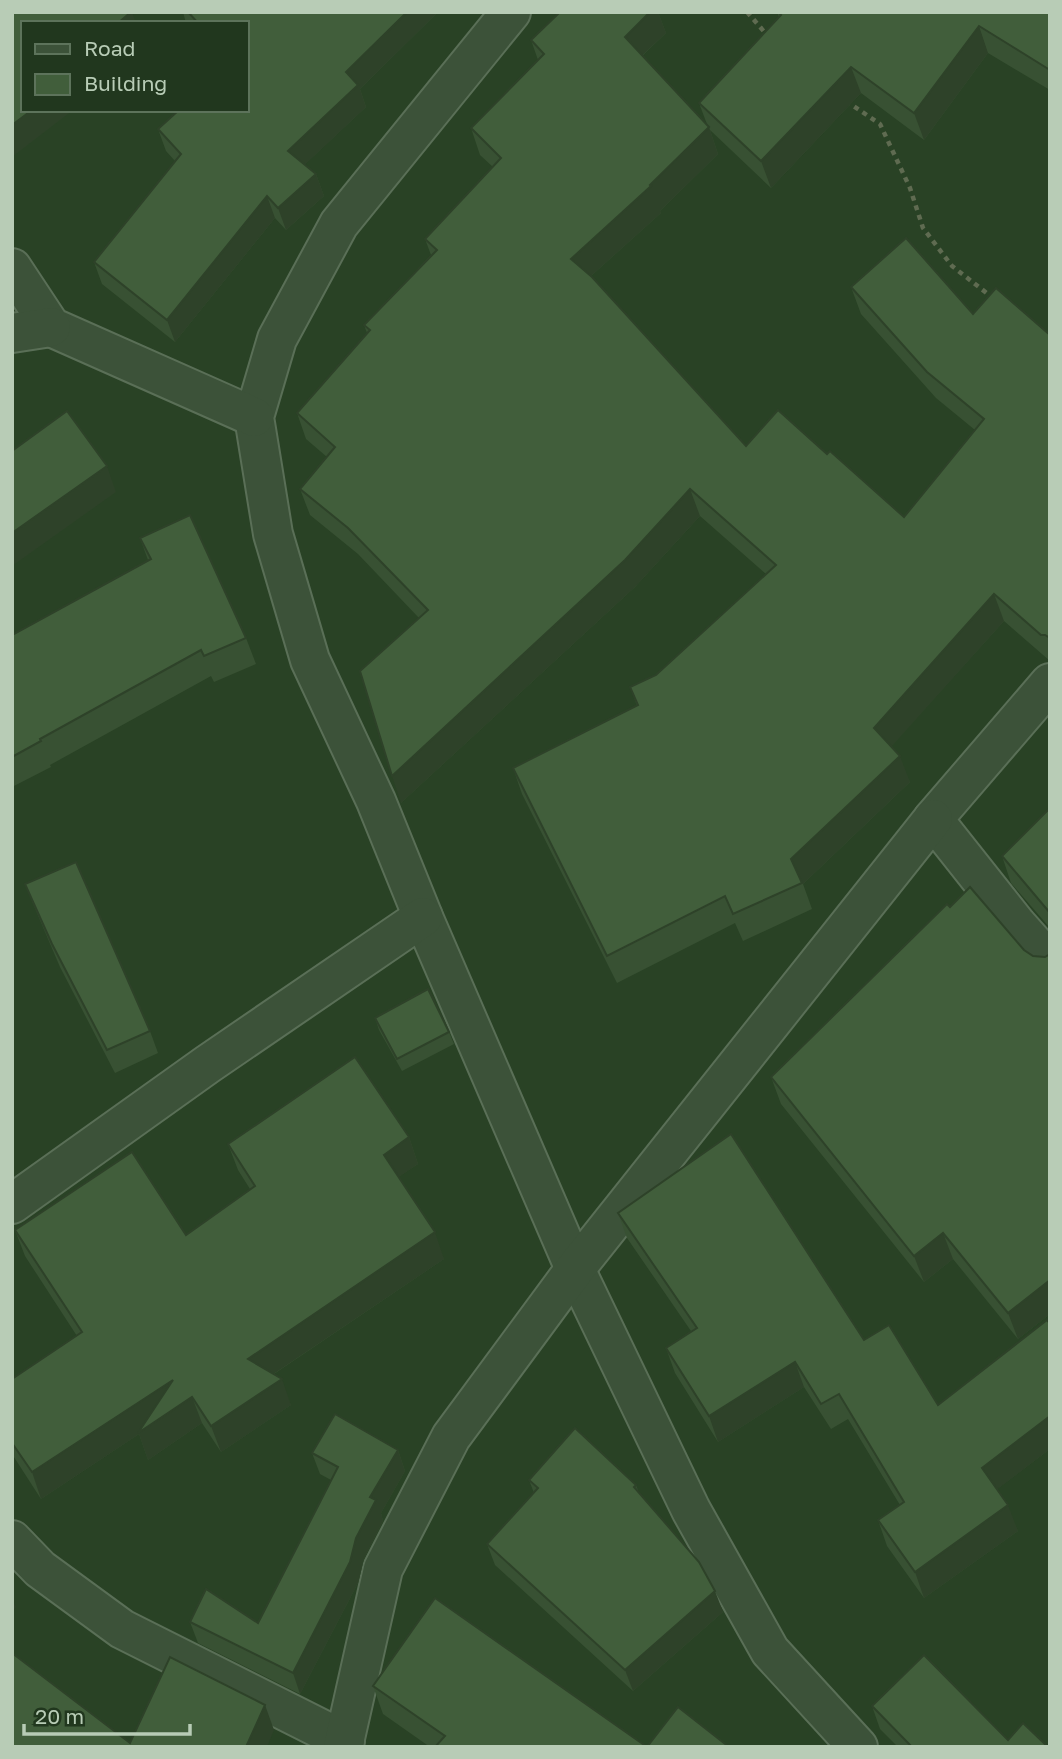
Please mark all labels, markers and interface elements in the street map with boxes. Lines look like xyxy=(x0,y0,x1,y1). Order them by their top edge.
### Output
legend xyxy=(21,21,248,112)
text: Road xyxy=(84,35,135,61)
text: Building xyxy=(84,70,167,96)
scale bar xyxy=(24,1692,191,1736)
text: 20 m xyxy=(35,1703,84,1729)

